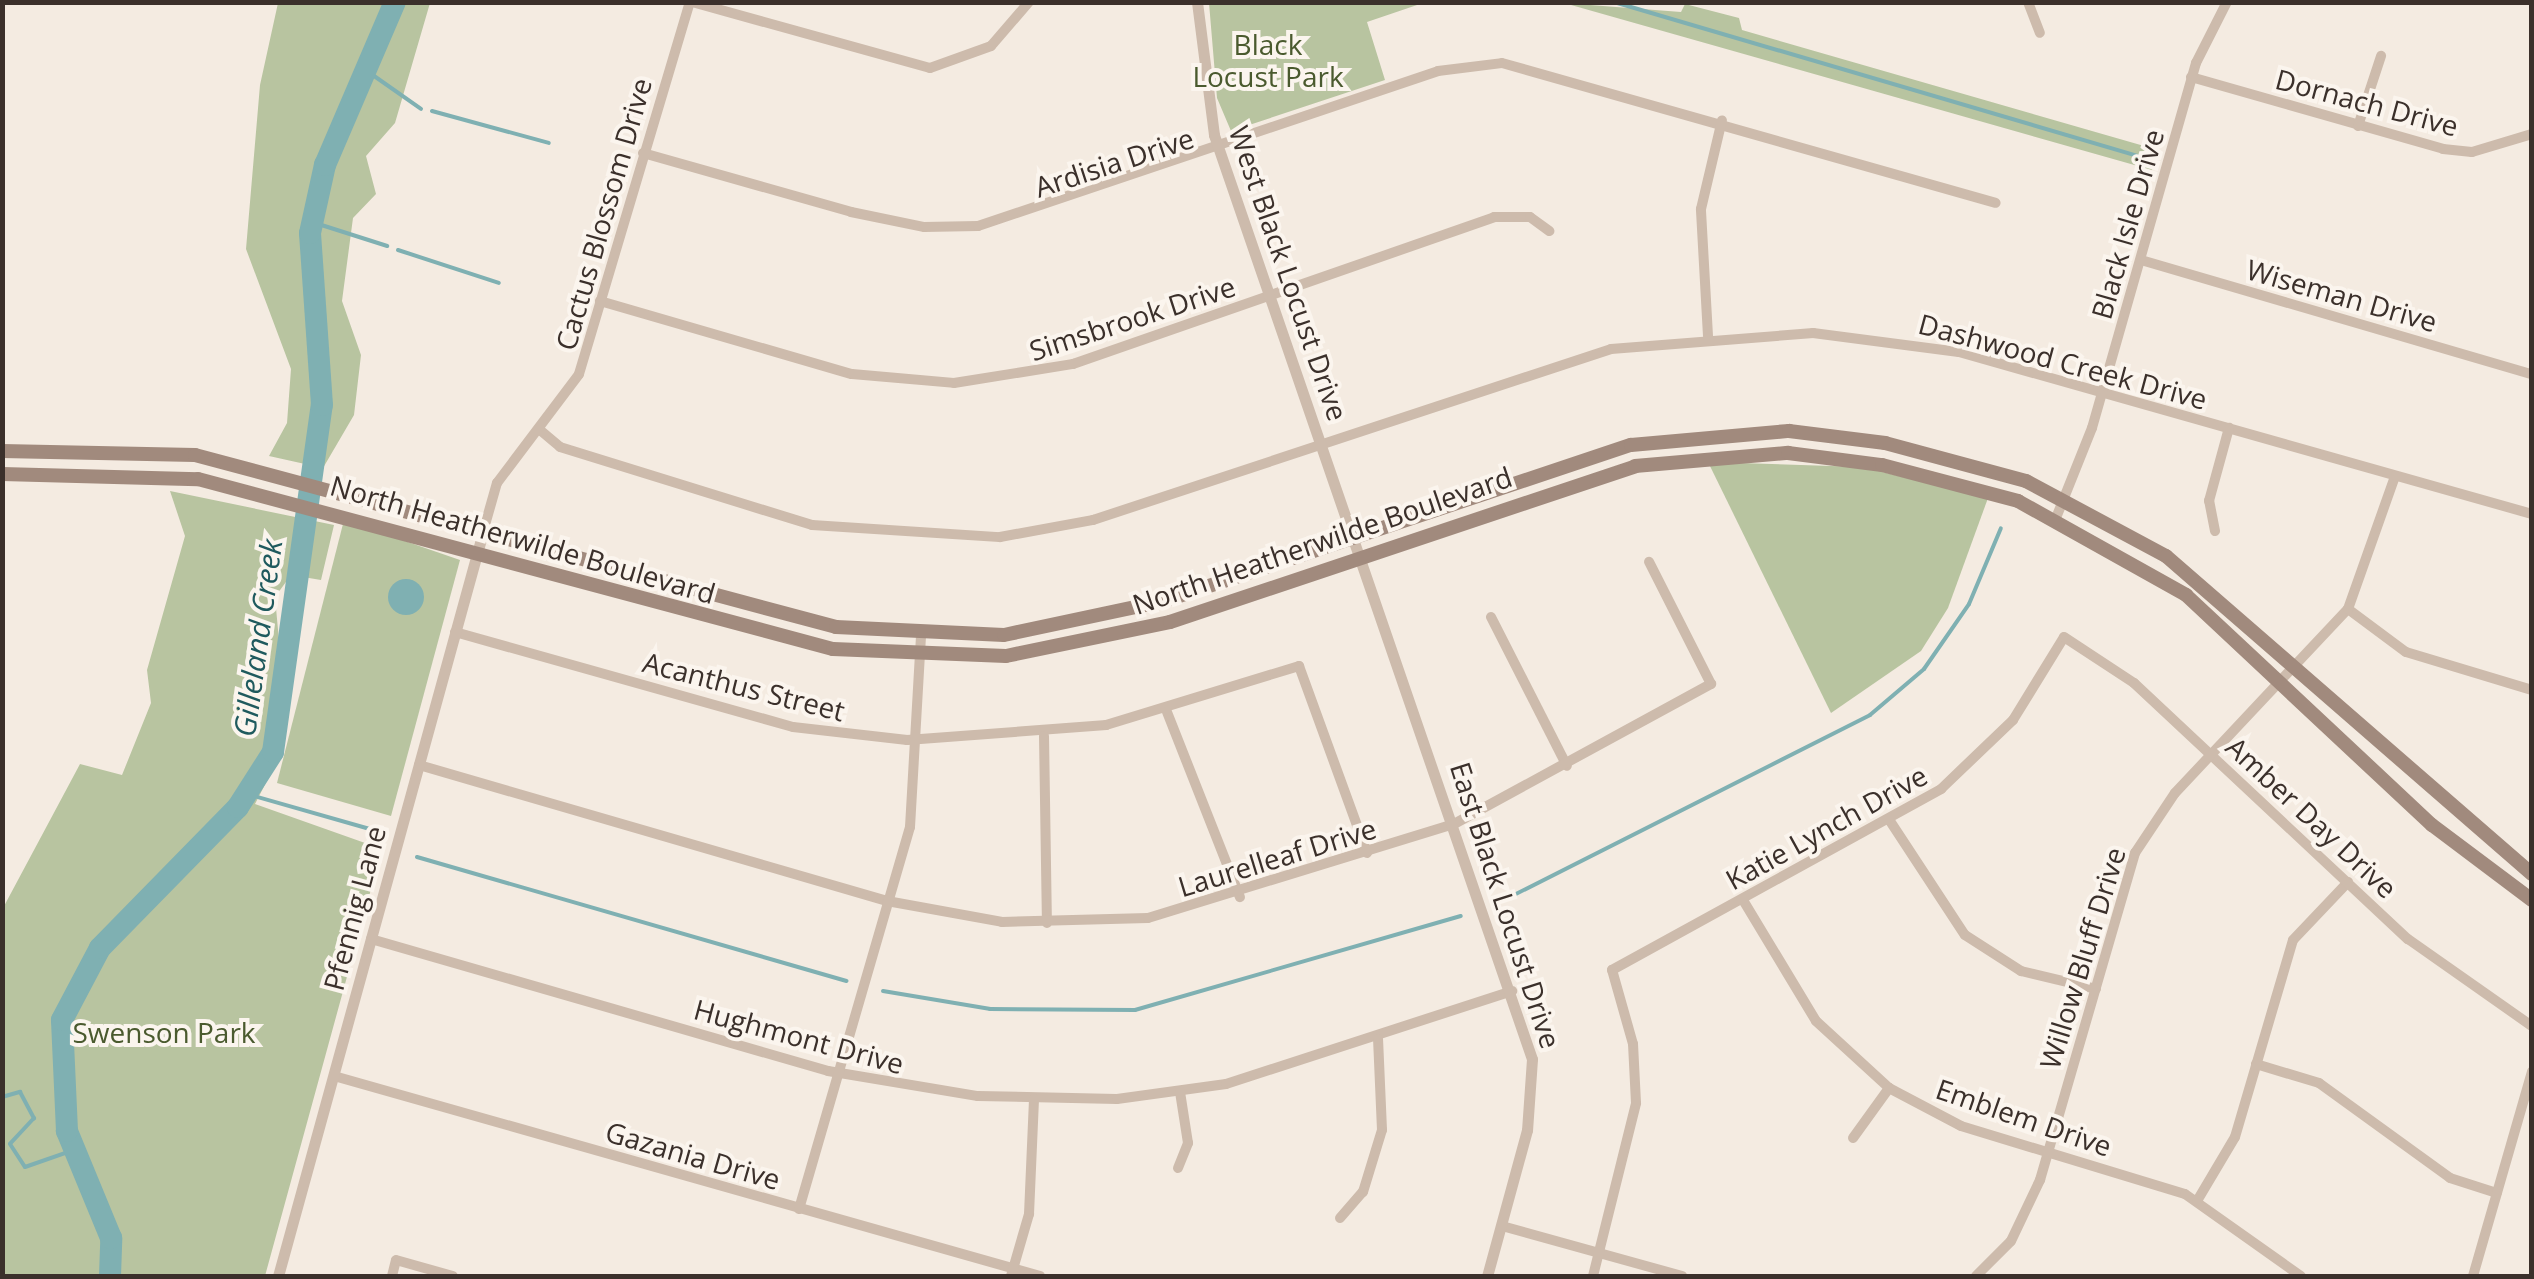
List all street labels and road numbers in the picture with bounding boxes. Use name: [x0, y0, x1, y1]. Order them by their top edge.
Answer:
street label: Dornach Drive: [2272, 61, 2462, 143]
street label: Cactus Blossom Drive: [548, 74, 658, 354]
street label: Ardisia Drive: [1030, 121, 1198, 203]
street label: West Black Locust Drive: [1223, 121, 1355, 425]
street label: Black Isle Drive: [2084, 125, 2170, 323]
street label: Wiseman Drive: [2243, 252, 2441, 338]
street label: Simsbrook Drive: [1025, 269, 1239, 367]
street label: Dashwood Creek Drive: [1915, 306, 2211, 416]
street label: North Heatherwilde Boulevard: [1128, 459, 1516, 621]
street label: North Heatherwilde Boulevard: [327, 468, 719, 610]
street label: Acanthus Street: [640, 645, 848, 727]
street label: Amber Day Drive: [2220, 729, 2404, 905]
street label: East Black Locust Drive: [1444, 758, 1568, 1052]
street label: Katie Lynch Drive: [1719, 758, 1933, 896]
street label: Laurelleaf Drive: [1174, 811, 1380, 903]
street label: Pfennig Lane: [316, 822, 392, 994]
street label: Willow Bluff Drive: [2032, 843, 2132, 1073]
street label: Hughmont Drive: [690, 992, 908, 1080]
street label: Emblem Drive: [1932, 1071, 2116, 1163]
street label: Gazania Drive: [602, 1114, 784, 1196]

